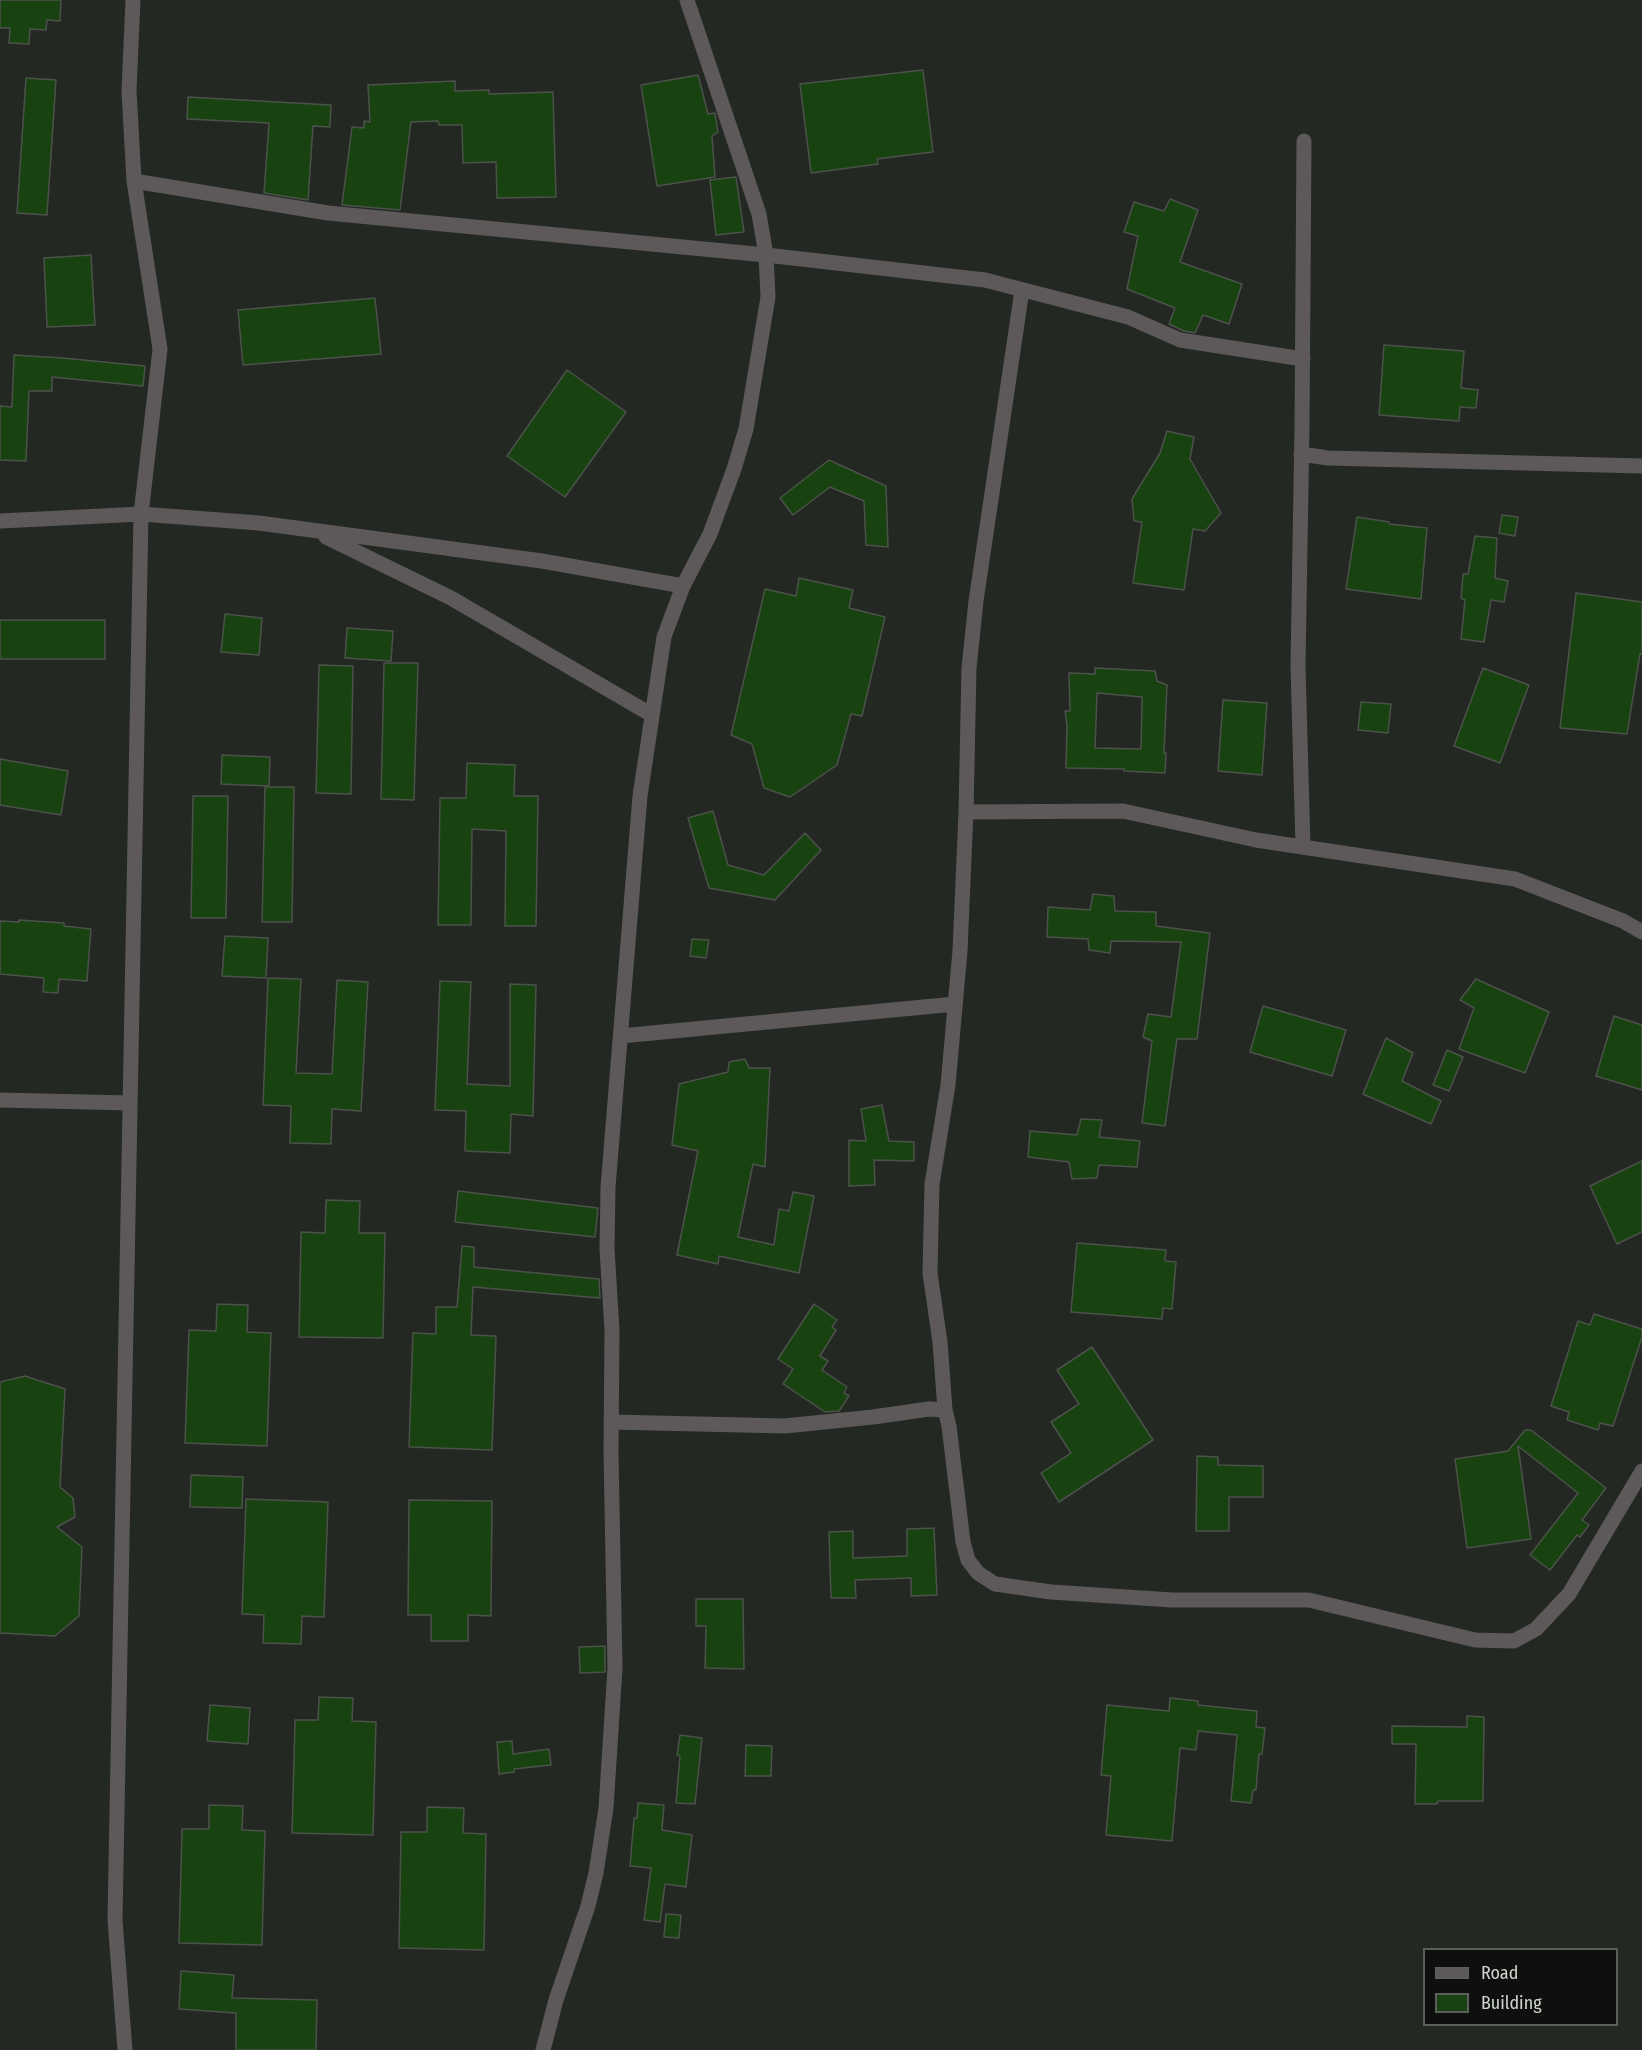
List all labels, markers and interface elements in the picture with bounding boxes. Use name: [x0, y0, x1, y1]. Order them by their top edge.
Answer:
legend: [1423, 1948, 1618, 2026]
text: Road: [1481, 1962, 1518, 1984]
text: Building: [1481, 1992, 1542, 2014]

